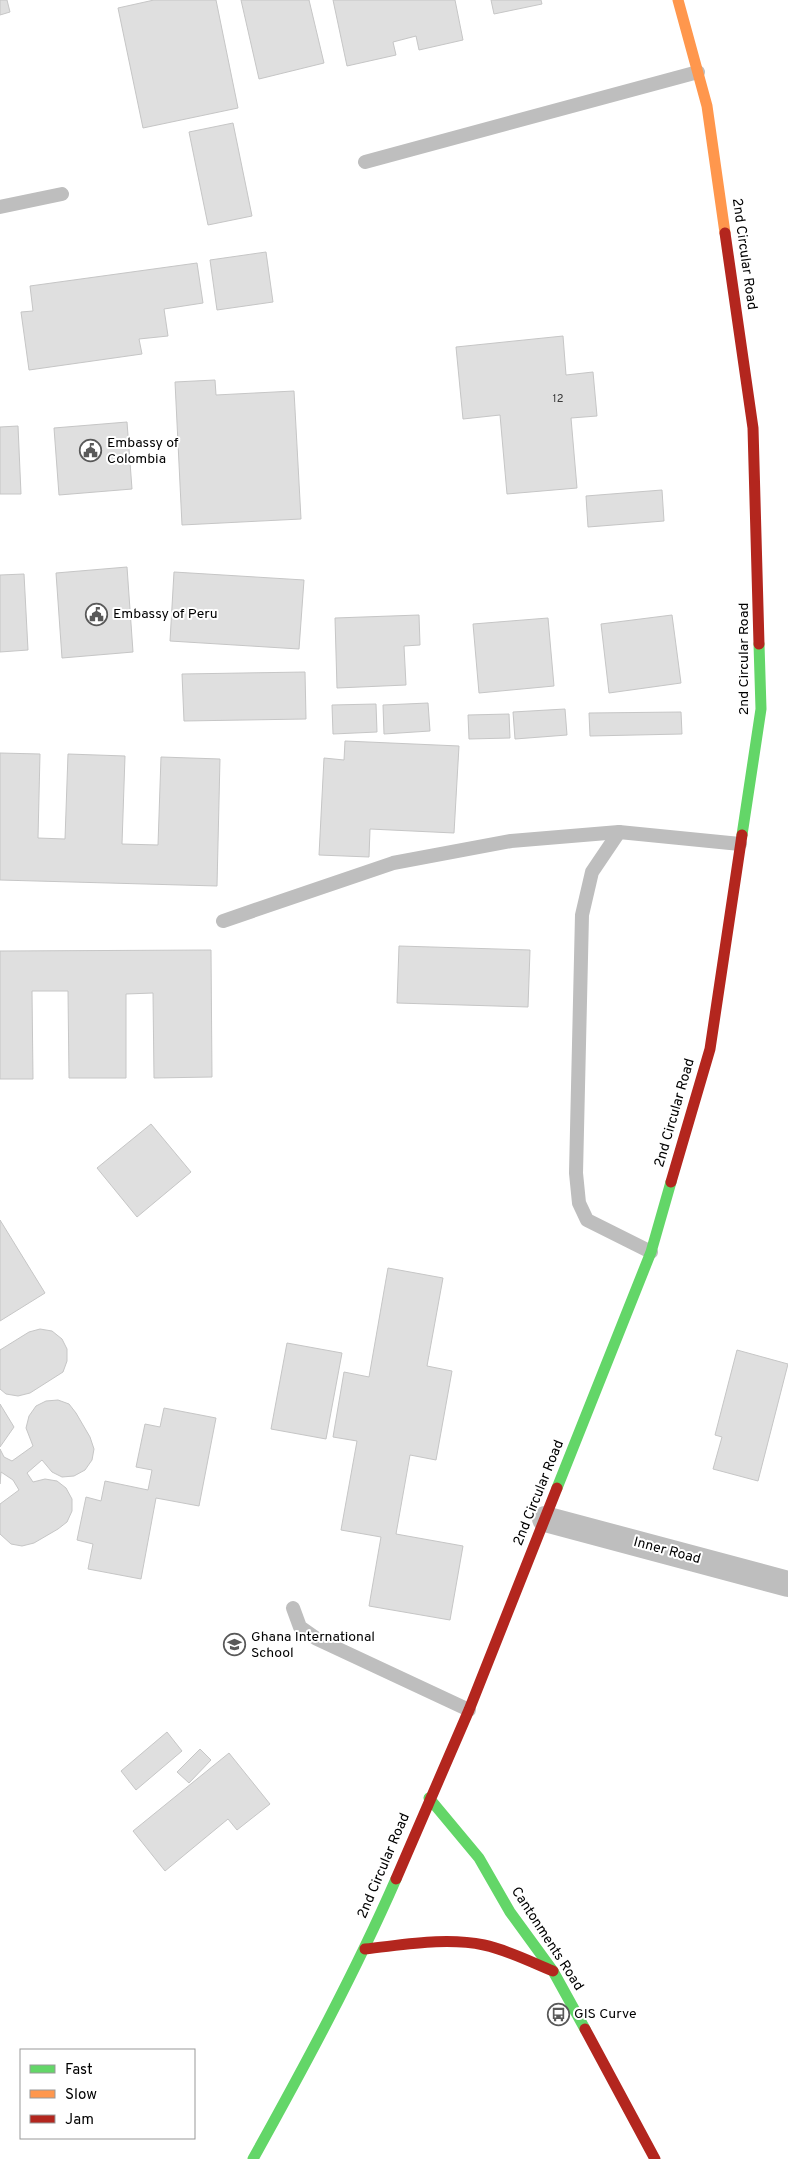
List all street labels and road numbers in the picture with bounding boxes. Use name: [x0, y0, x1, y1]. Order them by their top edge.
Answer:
street label: 2nd Circular Road: [728, 197, 760, 311]
street label: 2nd Circular Road: [736, 603, 753, 715]
street label: 2nd Circular Road: [651, 1057, 699, 1169]
street label: 2nd Circular Road: [510, 1438, 568, 1548]
street label: Inner Road: [632, 1534, 702, 1568]
street label: 2nd Circular Road: [354, 1811, 414, 1921]
street label: Cantonments Road: [507, 1884, 587, 1994]

